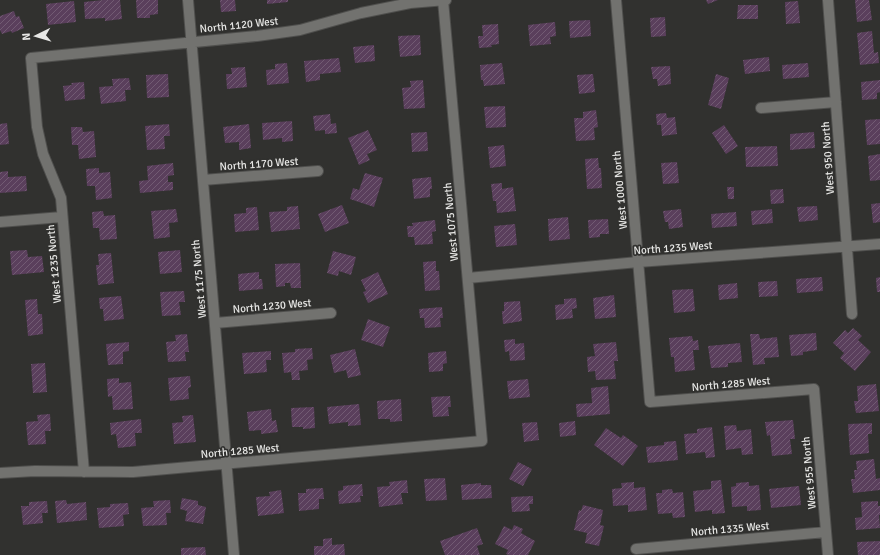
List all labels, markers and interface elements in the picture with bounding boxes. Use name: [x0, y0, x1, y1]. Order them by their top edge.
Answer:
street label: North 1120 West: [199, 14, 279, 36]
north arrow: [16, 16, 56, 56]
text: N: [20, 32, 33, 41]
street label: West 950 North: [819, 121, 837, 195]
street label: West 1000 North: [610, 150, 630, 230]
street label: North 1170 West: [219, 155, 299, 173]
street label: West 1075 North: [441, 182, 461, 262]
street label: West 1235 North: [44, 224, 64, 304]
street label: West 1175 North: [189, 239, 209, 319]
street label: North 1235 West: [633, 239, 713, 257]
street label: North 1230 West: [232, 296, 312, 316]
street label: North 1285 West: [691, 374, 771, 394]
street label: West 955 North: [799, 436, 819, 510]
street label: North 1285 West: [200, 441, 280, 461]
street label: North 1335 West: [690, 519, 770, 539]

